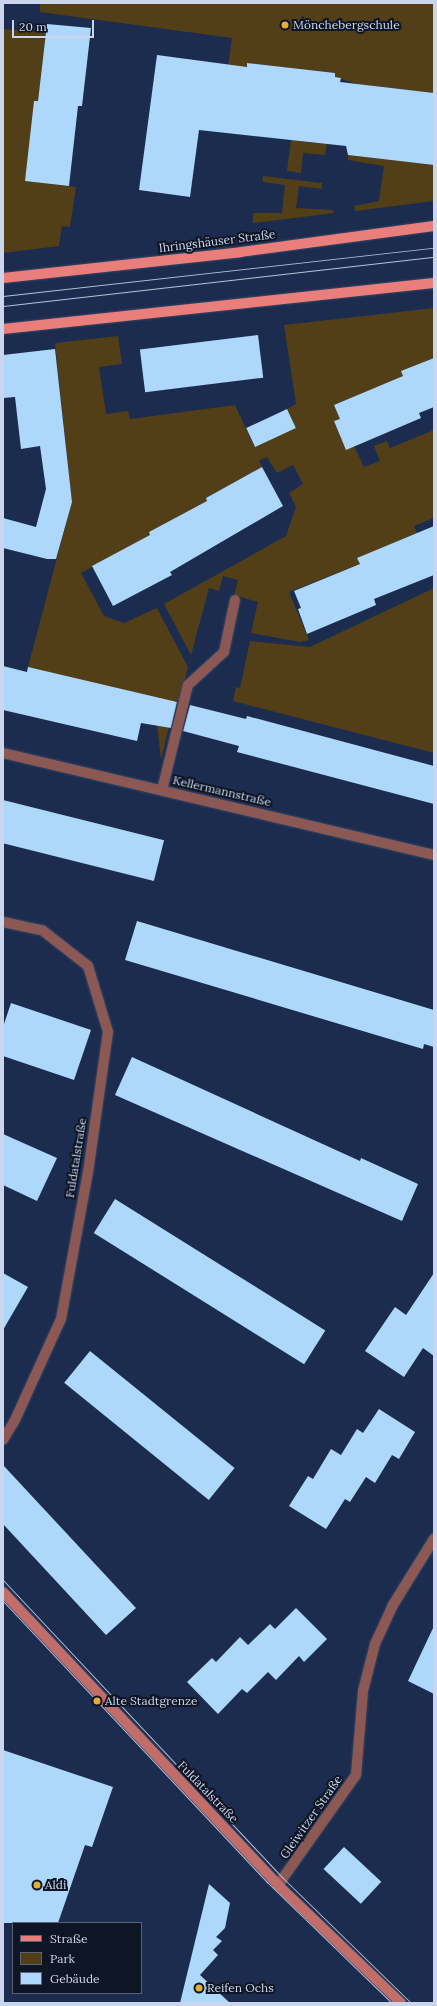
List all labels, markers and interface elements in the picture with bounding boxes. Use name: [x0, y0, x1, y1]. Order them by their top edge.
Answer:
scale bar: [14, 12, 96, 38]
place label: Mönchebergschule: [293, 18, 400, 32]
text: 20 m: [19, 19, 47, 34]
marker: Mönchebergschule: [280, 20, 290, 30]
street label: Ihringshäuser Straße: [158, 227, 276, 255]
street label: Kellermannstraße: [171, 773, 273, 809]
street label: Fuldatalstraße: [63, 1117, 89, 1199]
place label: Alte Stadtgrenze: [105, 1694, 198, 1708]
marker: Alte Stadtgrenze: [92, 1696, 102, 1706]
street label: Fuldatalstraße: [175, 1758, 241, 1826]
street label: Gleiwitzer Straße: [277, 1773, 345, 1861]
place label: Aldi: [45, 1878, 66, 1892]
marker: Aldi: [32, 1880, 42, 1890]
legend: [12, 1922, 142, 1994]
text: Straße: [50, 1931, 87, 1946]
text: Park: [50, 1951, 75, 1966]
text: Gebäude: [50, 1971, 100, 1986]
place label: Reifen Ochs: [207, 1981, 274, 1995]
marker: Reifen Ochs: [194, 1983, 204, 1993]

